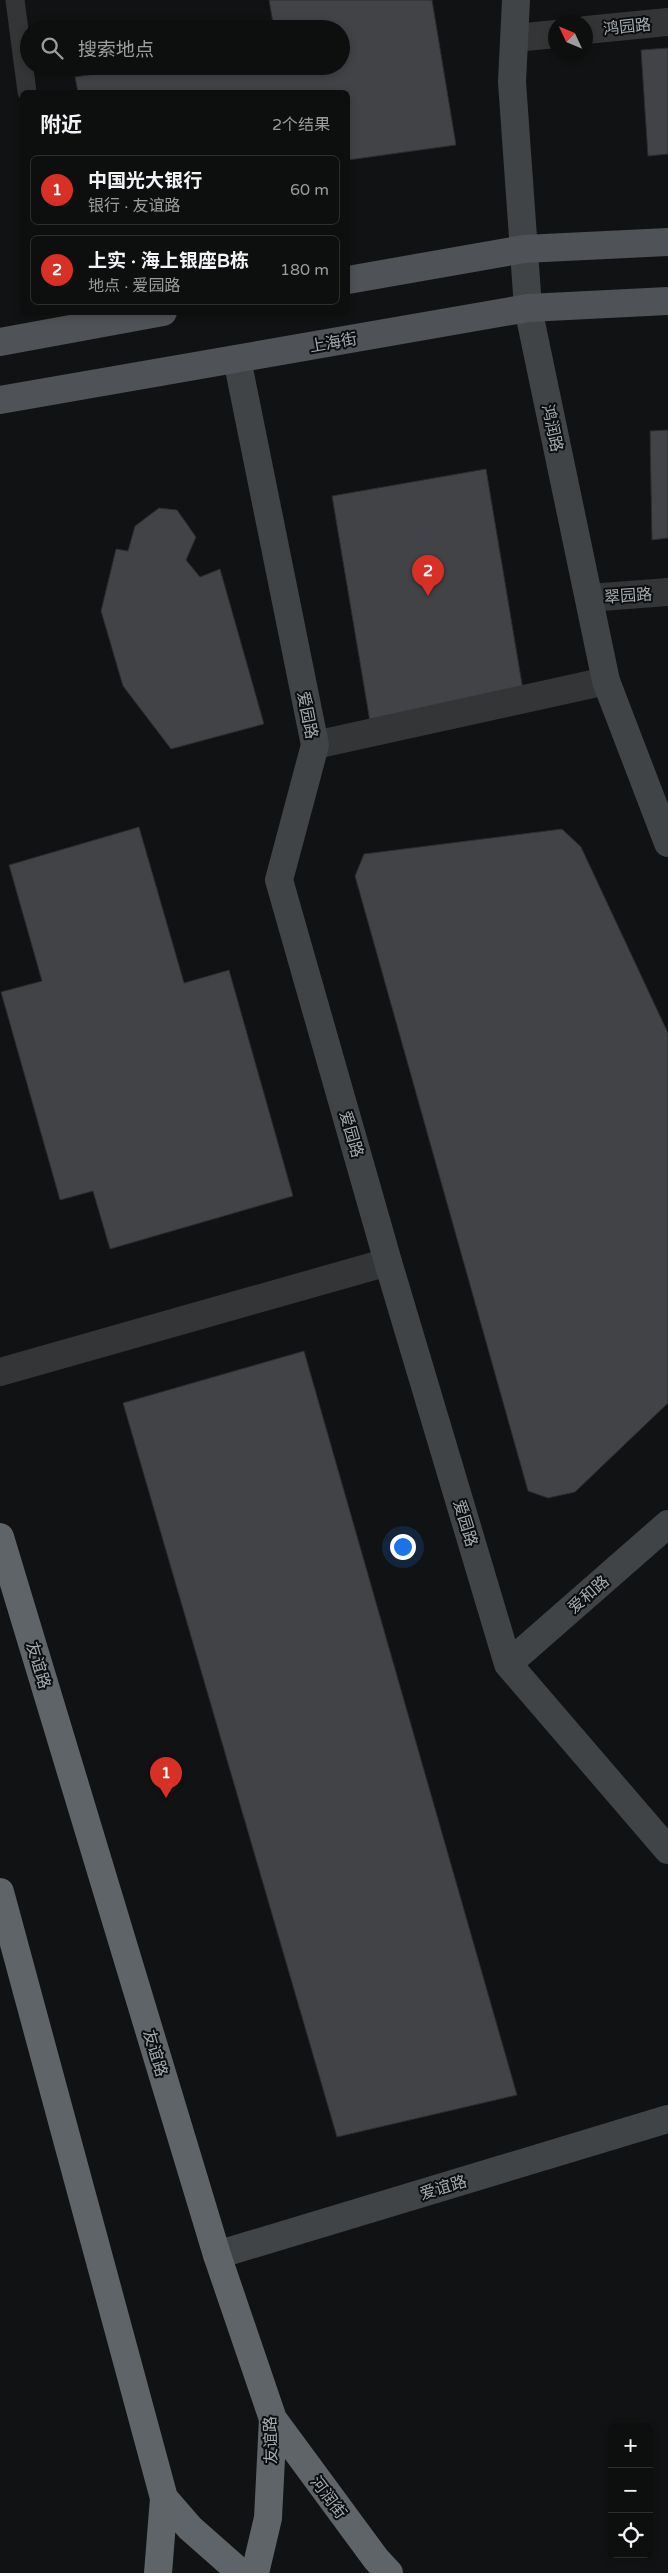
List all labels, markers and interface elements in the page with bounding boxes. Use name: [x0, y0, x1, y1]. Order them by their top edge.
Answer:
north arrow: [548, 15, 593, 60]
street label: 鸿园路: [602, 15, 652, 39]
search box: [20, 20, 350, 75]
icon: search: [38, 34, 66, 62]
text: 搜索地点: [78, 39, 154, 61]
text: 附近: [40, 113, 82, 138]
text: 2个结果: [272, 115, 330, 135]
text: 中国光大银行: [88, 170, 202, 192]
text: 1: [52, 180, 62, 200]
text: 60 m: [290, 180, 329, 200]
text: 银行 · 友谊路: [88, 196, 180, 216]
text: 上实 · 海上银座B栋: [88, 250, 249, 272]
text: 2: [52, 260, 62, 280]
text: 180 m: [280, 260, 329, 280]
text: 地点 · 爱园路: [88, 276, 180, 296]
street label: 上海街: [308, 329, 359, 357]
street label: 鸿润路: [537, 403, 567, 454]
pin: 2: [412, 555, 444, 596]
street label: 翠园路: [603, 584, 653, 608]
street label: 爱园路: [293, 690, 321, 741]
street label: 爱园路: [335, 1108, 367, 1160]
street label: 爱园路: [448, 1497, 482, 1549]
your location: [390, 1534, 416, 1560]
street label: 爱和路: [564, 1571, 613, 1618]
street label: 友谊路: [21, 1639, 55, 1691]
pin: 1: [150, 1757, 182, 1798]
street label: 友谊路: [138, 2027, 172, 2079]
street label: 爱谊路: [417, 2171, 469, 2205]
street label: 友谊路: [261, 2416, 281, 2464]
map controls: [608, 2423, 653, 2558]
button: +: [608, 2423, 653, 2468]
button: −: [608, 2468, 653, 2513]
street label: 河润街: [306, 2472, 351, 2523]
button: locate: [608, 2513, 653, 2558]

